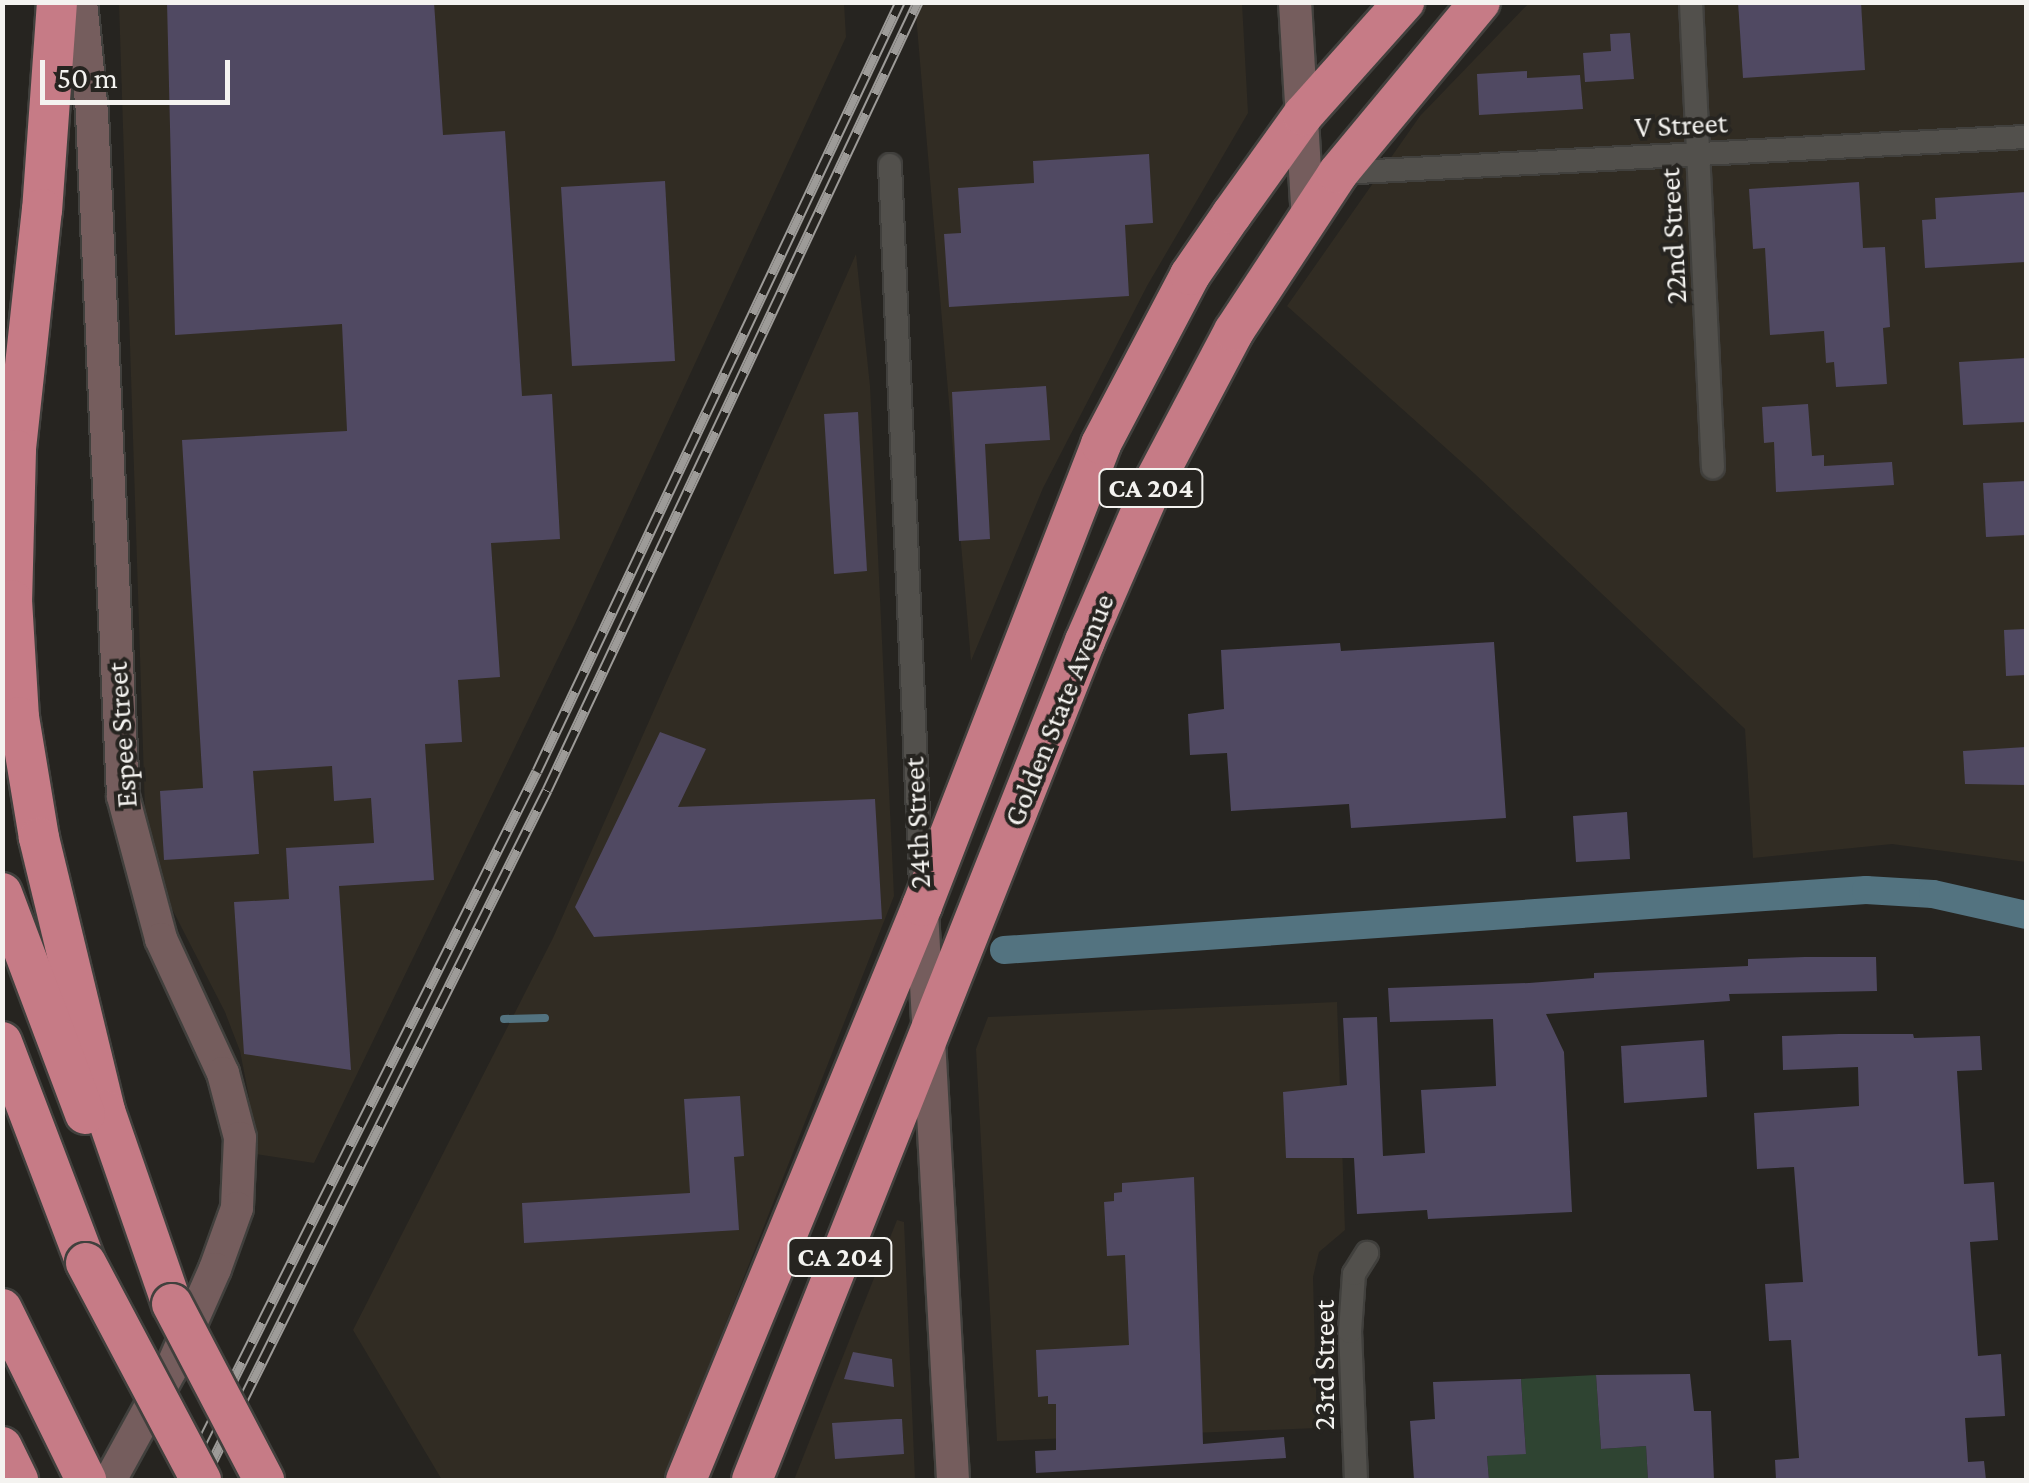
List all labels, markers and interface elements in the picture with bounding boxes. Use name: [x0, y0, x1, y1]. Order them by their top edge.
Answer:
scale bar: [45, 40, 235, 102]
text: 50 m: [57, 61, 118, 94]
street label: V Street: [1634, 105, 1728, 145]
street label: 22nd Street: [1651, 167, 1695, 305]
road number: CA 204: [1096, 465, 1206, 511]
street label: Golden State Avenue: [996, 589, 1122, 831]
street label: Espee Street: [99, 661, 145, 809]
street label: 24th Street: [896, 756, 938, 890]
road number: CA 204: [785, 1234, 895, 1280]
street label: 23rd Street: [1306, 1300, 1342, 1430]

